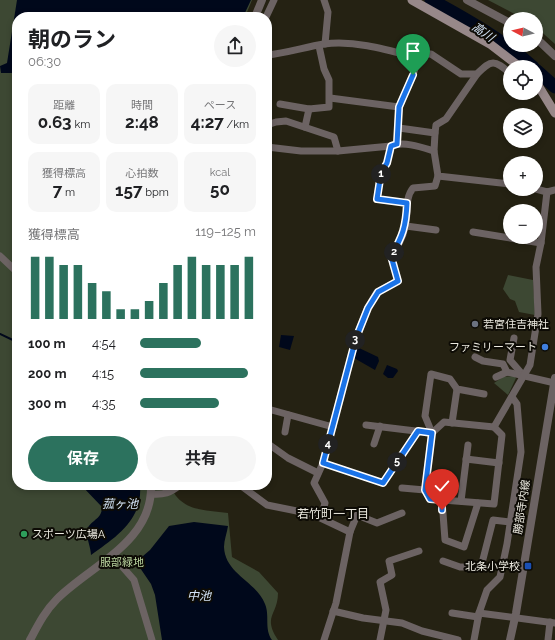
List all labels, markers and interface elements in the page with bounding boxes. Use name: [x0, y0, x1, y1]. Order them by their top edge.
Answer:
north arrow: [503, 12, 543, 52]
map controls: [503, 12, 543, 244]
water label: 高川: [469, 19, 498, 46]
button: share: [214, 25, 256, 67]
text: 朝のラン: [28, 26, 116, 52]
pin: [396, 34, 430, 75]
icon: arrive: [402, 40, 424, 62]
text: 06:30: [28, 54, 61, 69]
button: locate: [503, 60, 543, 100]
text: 距離: [53, 99, 75, 112]
text: 時間: [131, 99, 153, 112]
text: ペース: [204, 99, 236, 112]
button: layers: [503, 108, 543, 148]
text: 0.63: [38, 112, 72, 132]
text: 2:48: [125, 112, 159, 132]
text: 4:27: [191, 112, 224, 132]
text: km: [72, 118, 90, 131]
text: /km: [224, 118, 249, 131]
button: +: [503, 156, 543, 196]
pin: 1: [371, 164, 391, 184]
text: kcal: [210, 166, 230, 179]
text: 獲得標高: [42, 167, 86, 180]
text: 心拍数: [126, 167, 159, 180]
text: 1: [378, 167, 384, 180]
text: 50: [210, 179, 230, 199]
text: 7: [53, 180, 62, 200]
text: 157: [115, 180, 142, 200]
text: m: [62, 186, 75, 199]
text: bpm: [142, 186, 169, 199]
button: −: [503, 204, 543, 244]
text: 119–125 m: [195, 224, 256, 239]
text: 獲得標高: [28, 227, 80, 242]
pin: 2: [384, 242, 404, 262]
text: 2: [391, 245, 397, 258]
place label: 若宮住吉神社: [483, 318, 549, 331]
marker: 若宮住吉神社: [470, 319, 480, 329]
pin: 3: [345, 330, 365, 350]
text: 3: [352, 333, 358, 346]
text: 100 m: [28, 336, 66, 351]
text: 4:54: [92, 336, 116, 351]
place label: ファミリーマート: [449, 341, 537, 354]
marker: ファミリーマート: [540, 342, 550, 352]
text: 200 m: [28, 366, 67, 381]
text: 4:15: [92, 366, 114, 381]
text: 300 m: [28, 396, 66, 411]
text: 4:35: [92, 396, 116, 411]
pin: 4: [318, 434, 338, 454]
button: 保存: [28, 436, 138, 482]
button: 共有: [146, 436, 256, 482]
text: 4: [325, 437, 331, 450]
pin: 5: [387, 452, 407, 472]
text: 5: [394, 455, 400, 468]
pin: [425, 469, 459, 510]
icon: check: [431, 475, 453, 497]
street label: 勝部寺内線: [511, 479, 533, 535]
water label: 菰ヶ池: [102, 497, 139, 511]
district label: 若竹町一丁目: [297, 507, 369, 521]
place label: スポーツ広場A: [32, 528, 106, 541]
marker: スポーツ広場A: [19, 529, 29, 539]
park label: 服部緑地: [100, 556, 144, 569]
place label: 北条小学校: [465, 560, 520, 573]
marker: 北条小学校: [523, 561, 533, 571]
water label: 中池: [187, 589, 212, 603]

